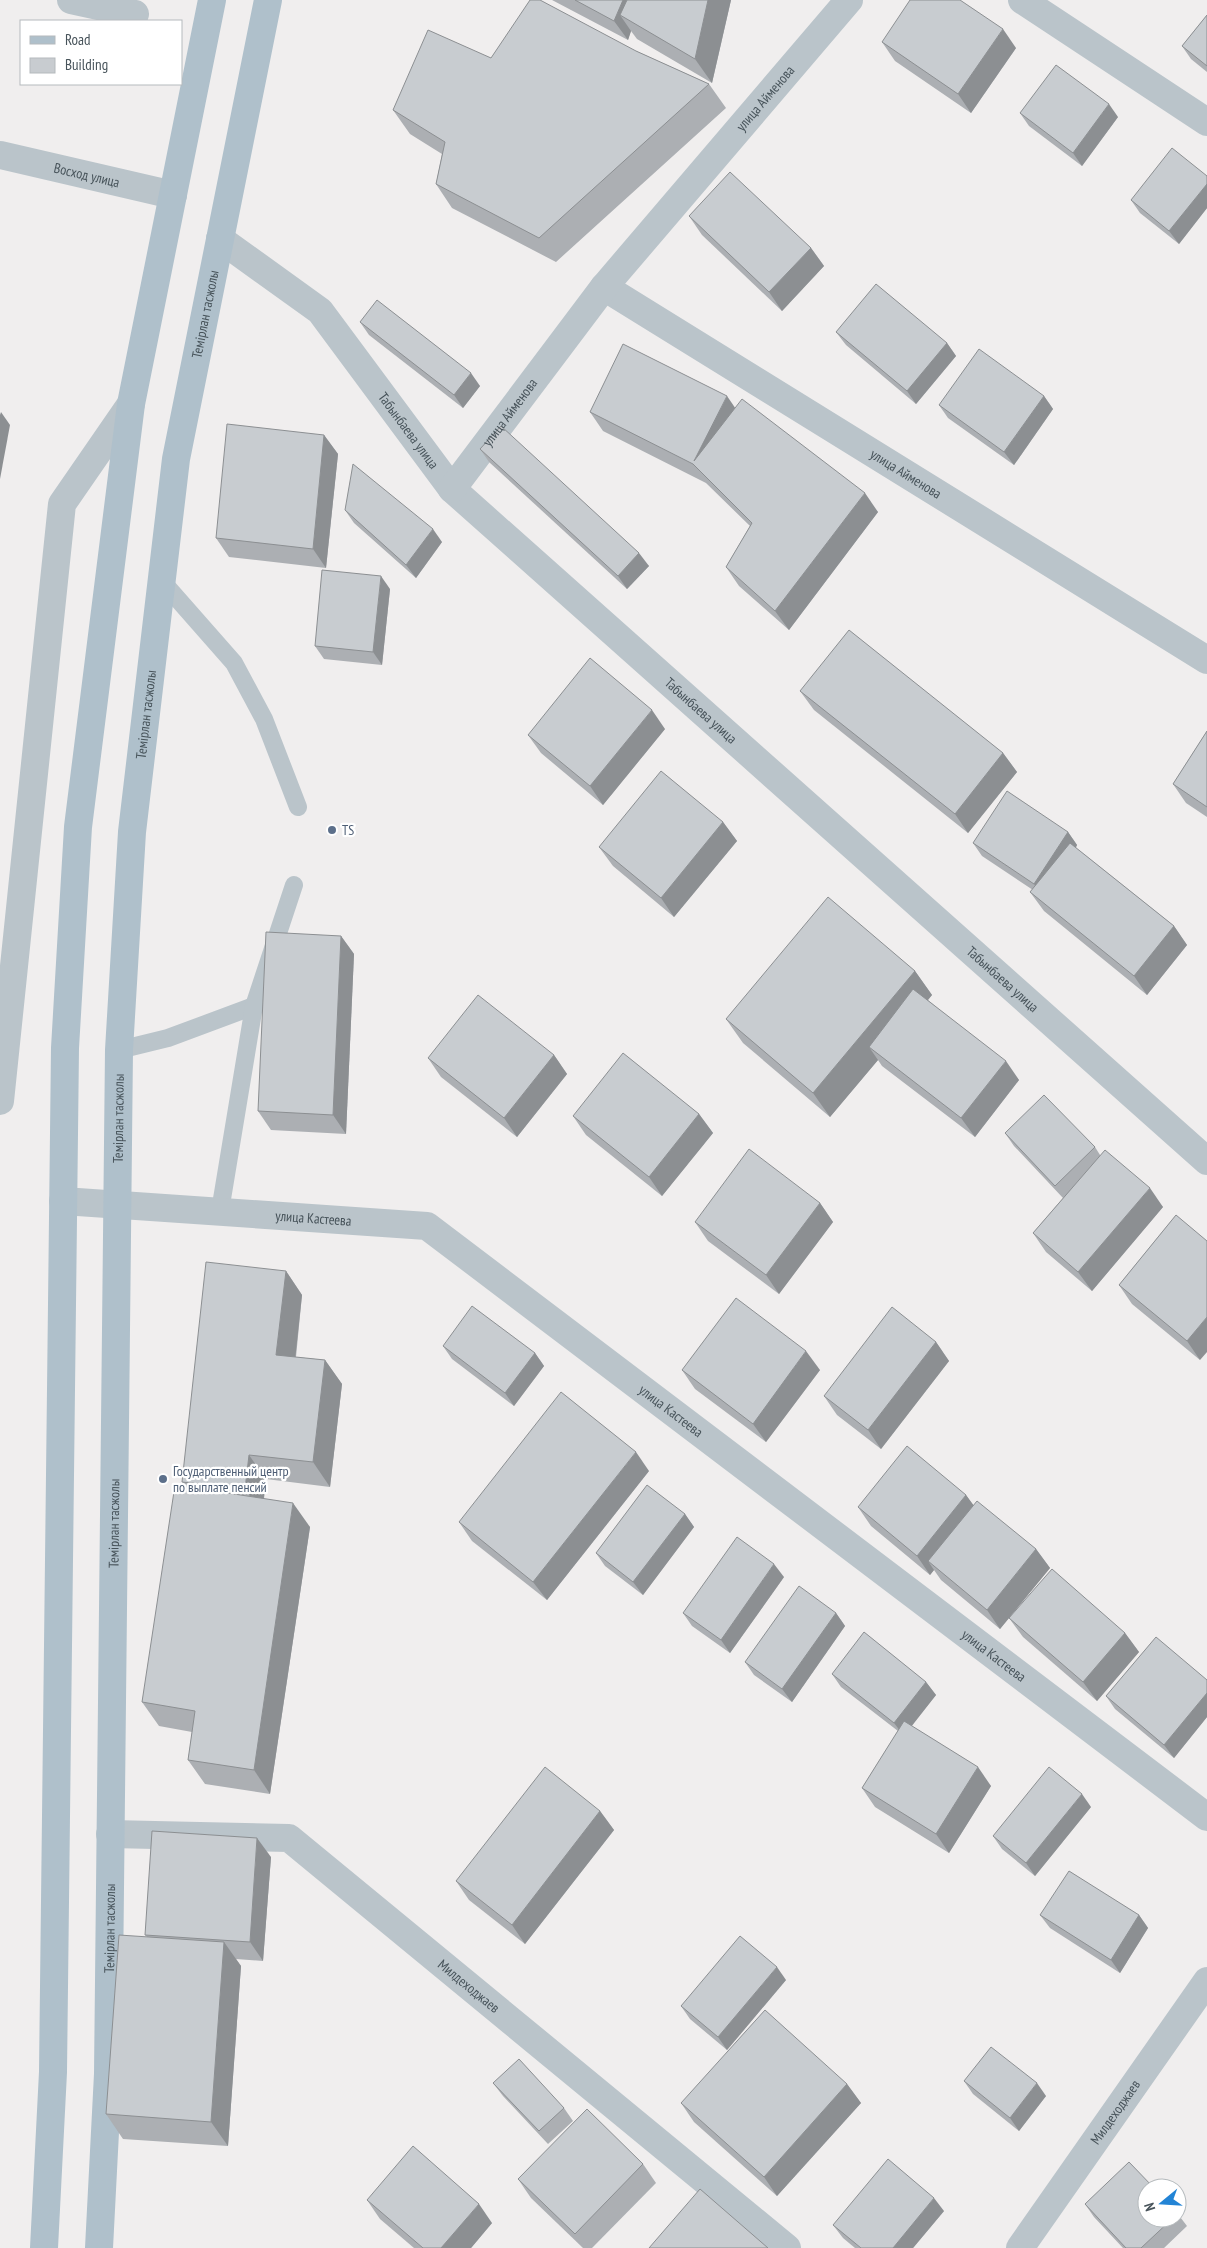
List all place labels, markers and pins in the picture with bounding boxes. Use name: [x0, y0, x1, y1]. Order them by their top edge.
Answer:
place label: TS: [342, 821, 354, 839]
marker: TS: [326, 824, 338, 836]
place label: Государственный центр по выплате пенсий: [173, 1462, 289, 1496]
marker: Государственный центр по выплате пенсий: [157, 1473, 169, 1485]

